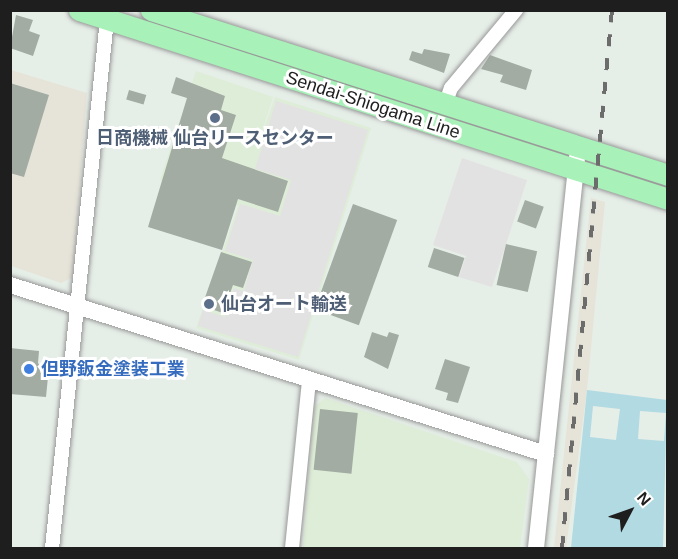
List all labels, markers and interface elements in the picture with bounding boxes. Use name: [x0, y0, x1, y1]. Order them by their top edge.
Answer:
street label: Sendai-Shiogama Line: [283, 67, 463, 143]
marker: 日商機械 仙台リースセンター: [208, 111, 222, 125]
place label: 日商機械 仙台リースセンター: [95, 127, 335, 149]
place label: 仙台オート輸送: [221, 293, 347, 315]
marker: 仙台オート輸送: [202, 297, 216, 311]
place label: 但野鈑金塗装工業: [41, 358, 185, 380]
marker: 但野鈑金塗装工業: [22, 362, 36, 376]
north arrow: [600, 481, 660, 541]
text: N: [634, 489, 654, 509]

